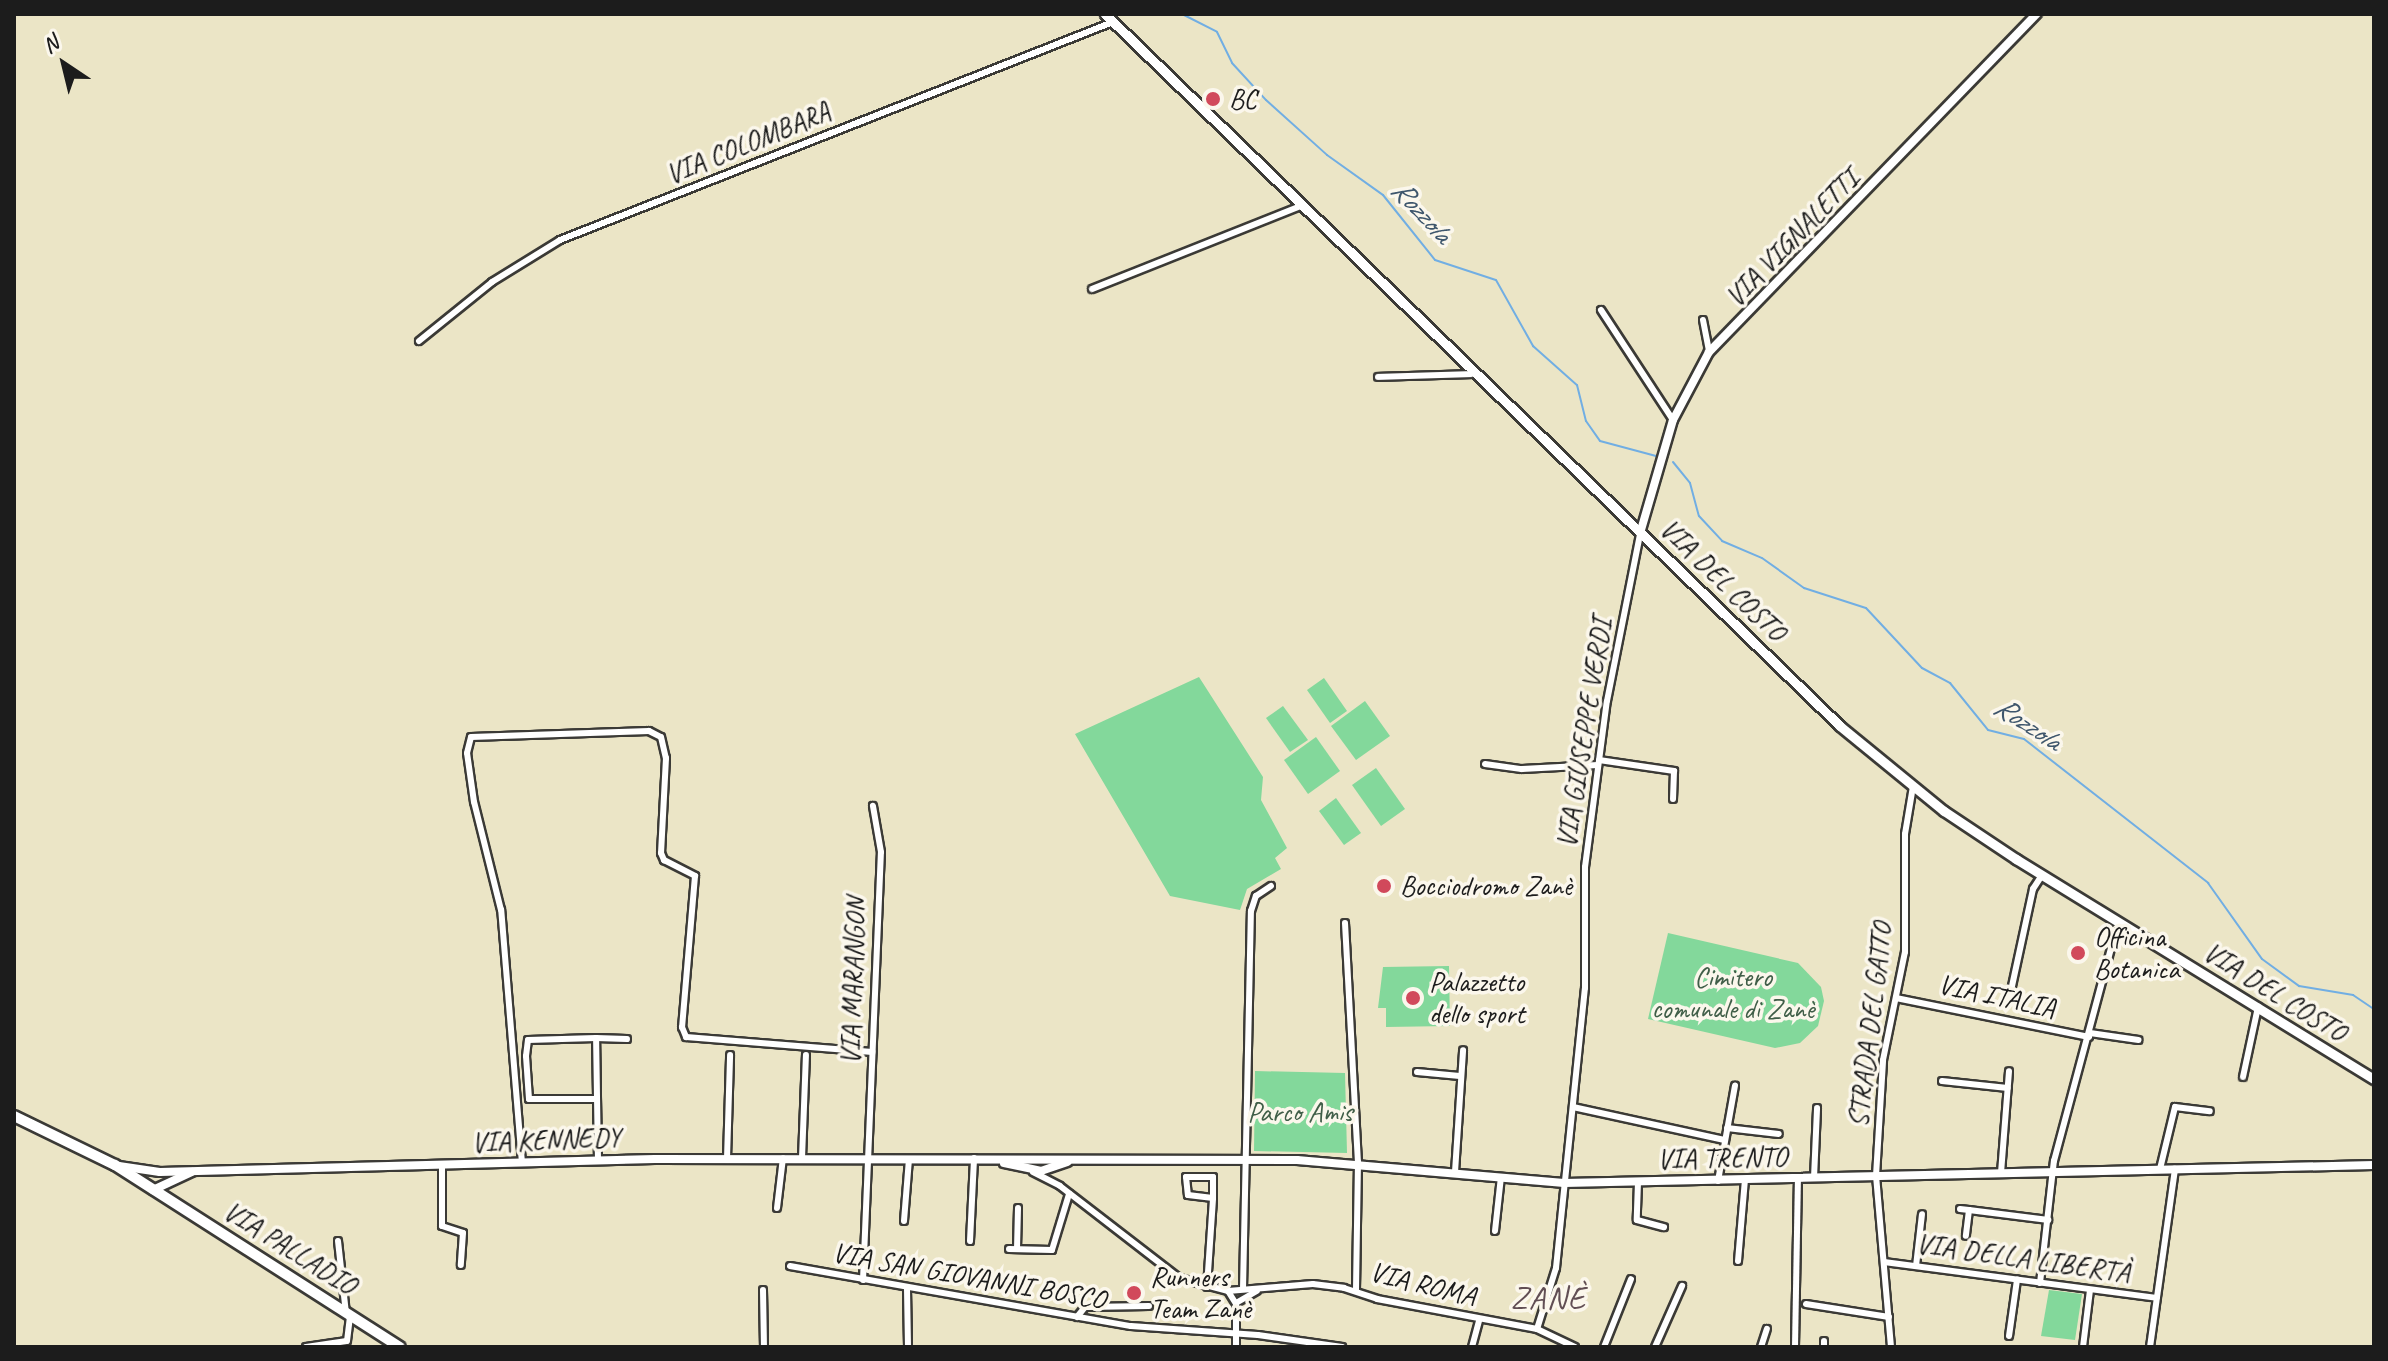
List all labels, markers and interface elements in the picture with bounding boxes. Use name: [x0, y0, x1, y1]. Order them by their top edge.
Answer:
north arrow: [24, 24, 104, 104]
text: N: [37, 29, 64, 60]
place label: BC: [1229, 82, 1256, 116]
marker: BC: [1204, 90, 1222, 108]
street label: VIA COLOMBARA: [662, 95, 834, 191]
street label: VIA VIGNALETTI: [1719, 163, 1865, 313]
water label: Rozzola: [1384, 172, 1460, 250]
street label: VIA DEL COSTO: [1653, 512, 1793, 648]
street label: VIA GIUSEPPE VERDI: [1550, 618, 1618, 848]
water label: Rozzola: [1987, 688, 2069, 758]
place label: Bocciodromo Zanè: [1400, 869, 1572, 903]
marker: Bocciodromo Zanè: [1375, 877, 1393, 895]
street label: VIA MARANGON: [833, 897, 873, 1065]
place label: Officina Botanica: [2094, 920, 2179, 986]
street label: STRADA DEL GATTO: [1841, 921, 1899, 1129]
street label: VIA DEL COSTO: [2198, 935, 2352, 1049]
marker: Officina Botanica: [2069, 944, 2087, 962]
park label: Cimitero comunale di Zanè: [1651, 960, 1815, 1026]
place label: Palazzetto dello sport: [1429, 965, 1525, 1031]
street label: VIA ITALIA: [1935, 967, 2059, 1025]
marker: Palazzetto dello sport: [1404, 989, 1422, 1007]
park label: Parco Amis: [1247, 1095, 1353, 1129]
street label: VIA KENNEDY: [470, 1121, 622, 1159]
street label: VIA TRENTO: [1657, 1140, 1787, 1176]
street label: VIA PALLADIO: [218, 1194, 362, 1302]
street label: VIA DELLA LIBERTÀ: [1916, 1227, 2130, 1289]
street label: VIA SAN GIOVANNI BOSCO: [829, 1235, 1109, 1317]
street label: VIA ROMA: [1366, 1255, 1480, 1313]
place label: Runners Team Zanè: [1150, 1260, 1251, 1326]
district label: ZANÈ: [1511, 1279, 1587, 1317]
marker: Runners Team Zanè: [1125, 1284, 1143, 1302]

